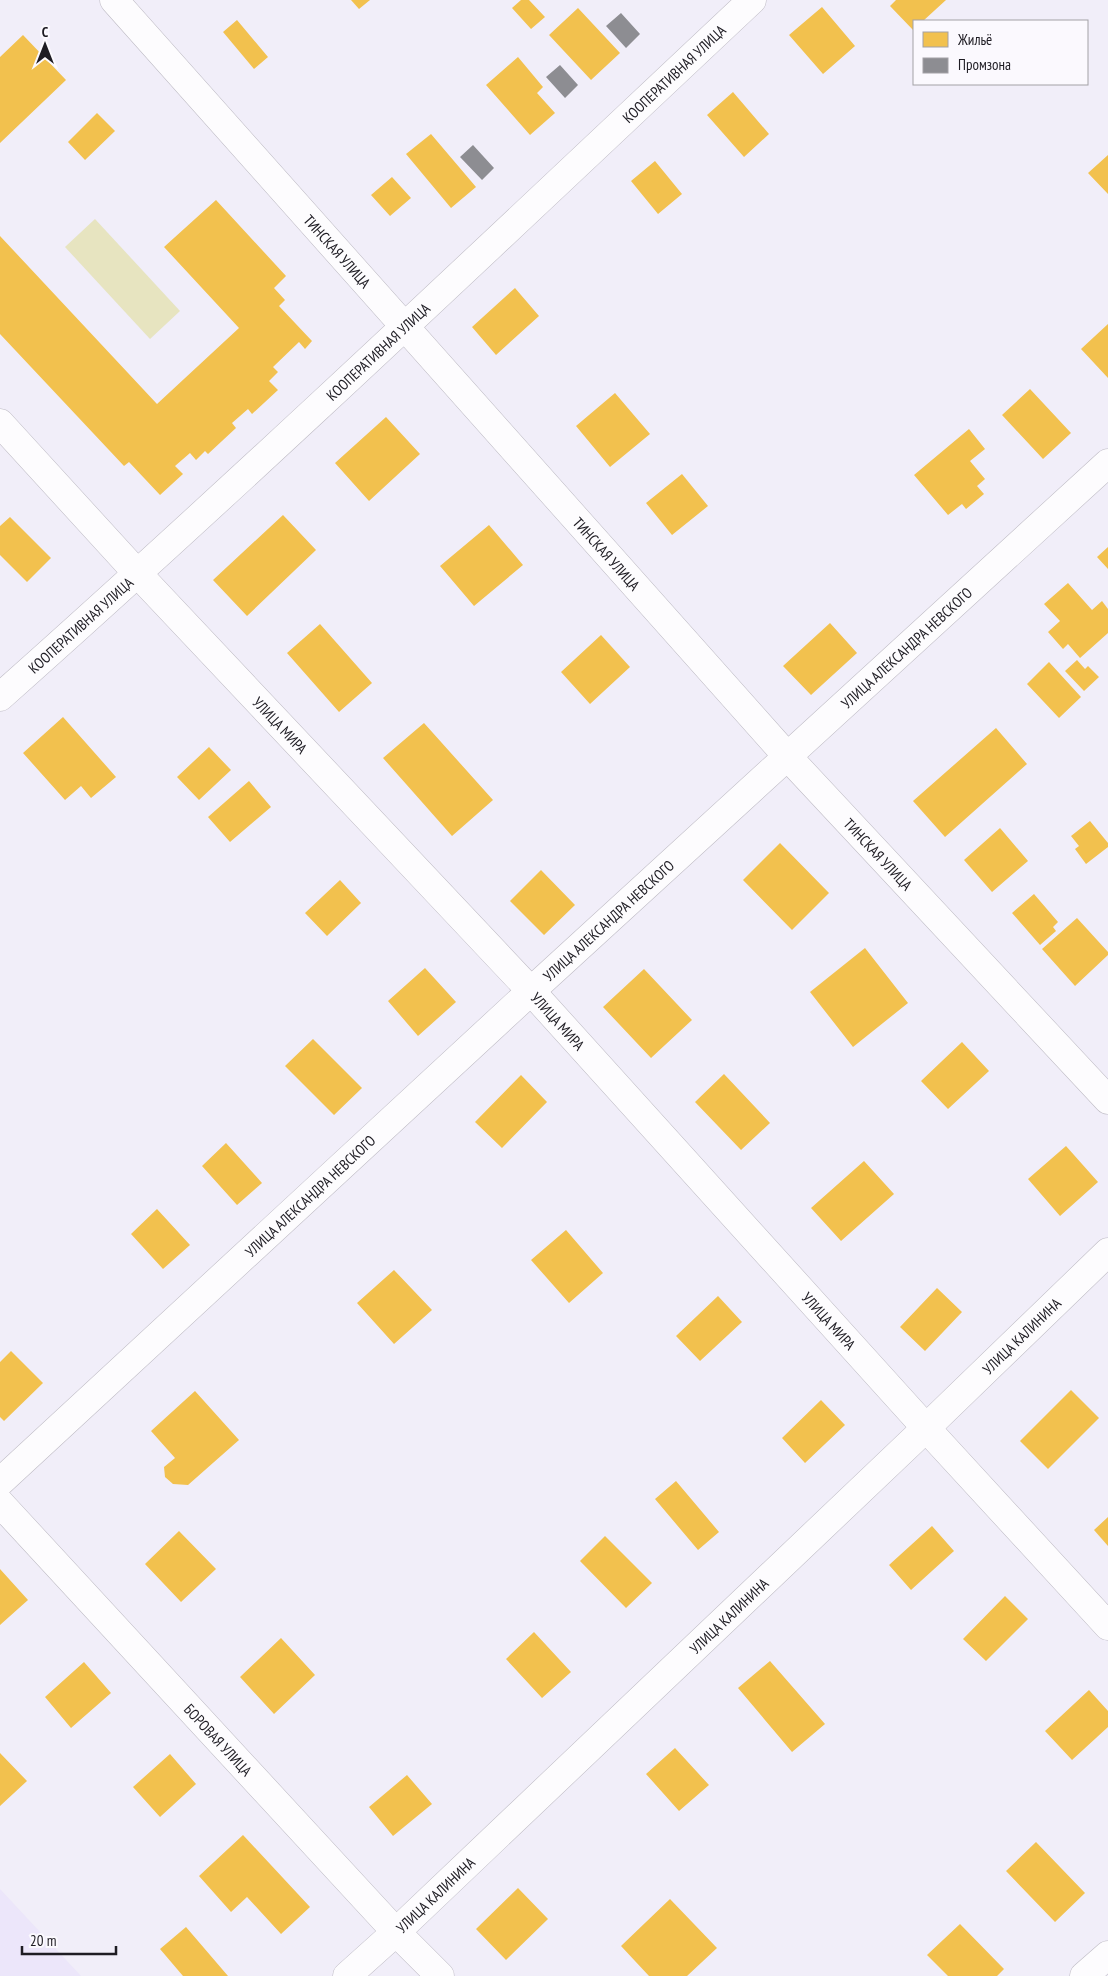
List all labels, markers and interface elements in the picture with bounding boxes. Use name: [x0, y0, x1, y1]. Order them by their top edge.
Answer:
north arrow: [20, 20, 70, 70]
street label: КООПЕРАТИВНАЯ УЛИЦА: [618, 20, 730, 127]
legend: [913, 20, 1088, 85]
text: С: [42, 23, 49, 41]
text: Жильё: [957, 30, 992, 49]
text: Промзона: [958, 55, 1011, 74]
street label: ТИНСКАЯ УЛИЦА: [300, 210, 376, 292]
street label: КООПЕРАТИВНАЯ УЛИЦА: [322, 298, 434, 404]
street label: ТИНСКАЯ УЛИЦА: [569, 513, 645, 595]
street label: КООПЕРАТИВНАЯ УЛИЦА: [24, 572, 137, 677]
street label: УЛИЦА АЛЕКСАНДРА НЕВСКОГО: [837, 583, 976, 712]
street label: УЛИЦА МИРА: [249, 693, 312, 758]
street label: ТИНСКАЯ УЛИЦА: [840, 814, 917, 895]
street label: УЛИЦА АЛЕКСАНДРА НЕВСКОГО: [539, 856, 678, 985]
street label: УЛИЦА МИРА: [527, 988, 590, 1054]
street label: УЛИЦА АЛЕКСАНДРА НЕВСКОГО: [241, 1131, 379, 1260]
street label: УЛИЦА МИРА: [798, 1288, 861, 1354]
street label: УЛИЦА КАЛИНИНА: [978, 1293, 1065, 1378]
street label: УЛИЦА КАЛИНИНА: [685, 1573, 773, 1658]
street label: БОРОВАЯ УЛИЦА: [180, 1700, 257, 1780]
street label: УЛИЦА КАЛИНИНА: [392, 1852, 479, 1937]
scale bar: [22, 1924, 116, 1956]
text: 20 m: [30, 1931, 56, 1950]

